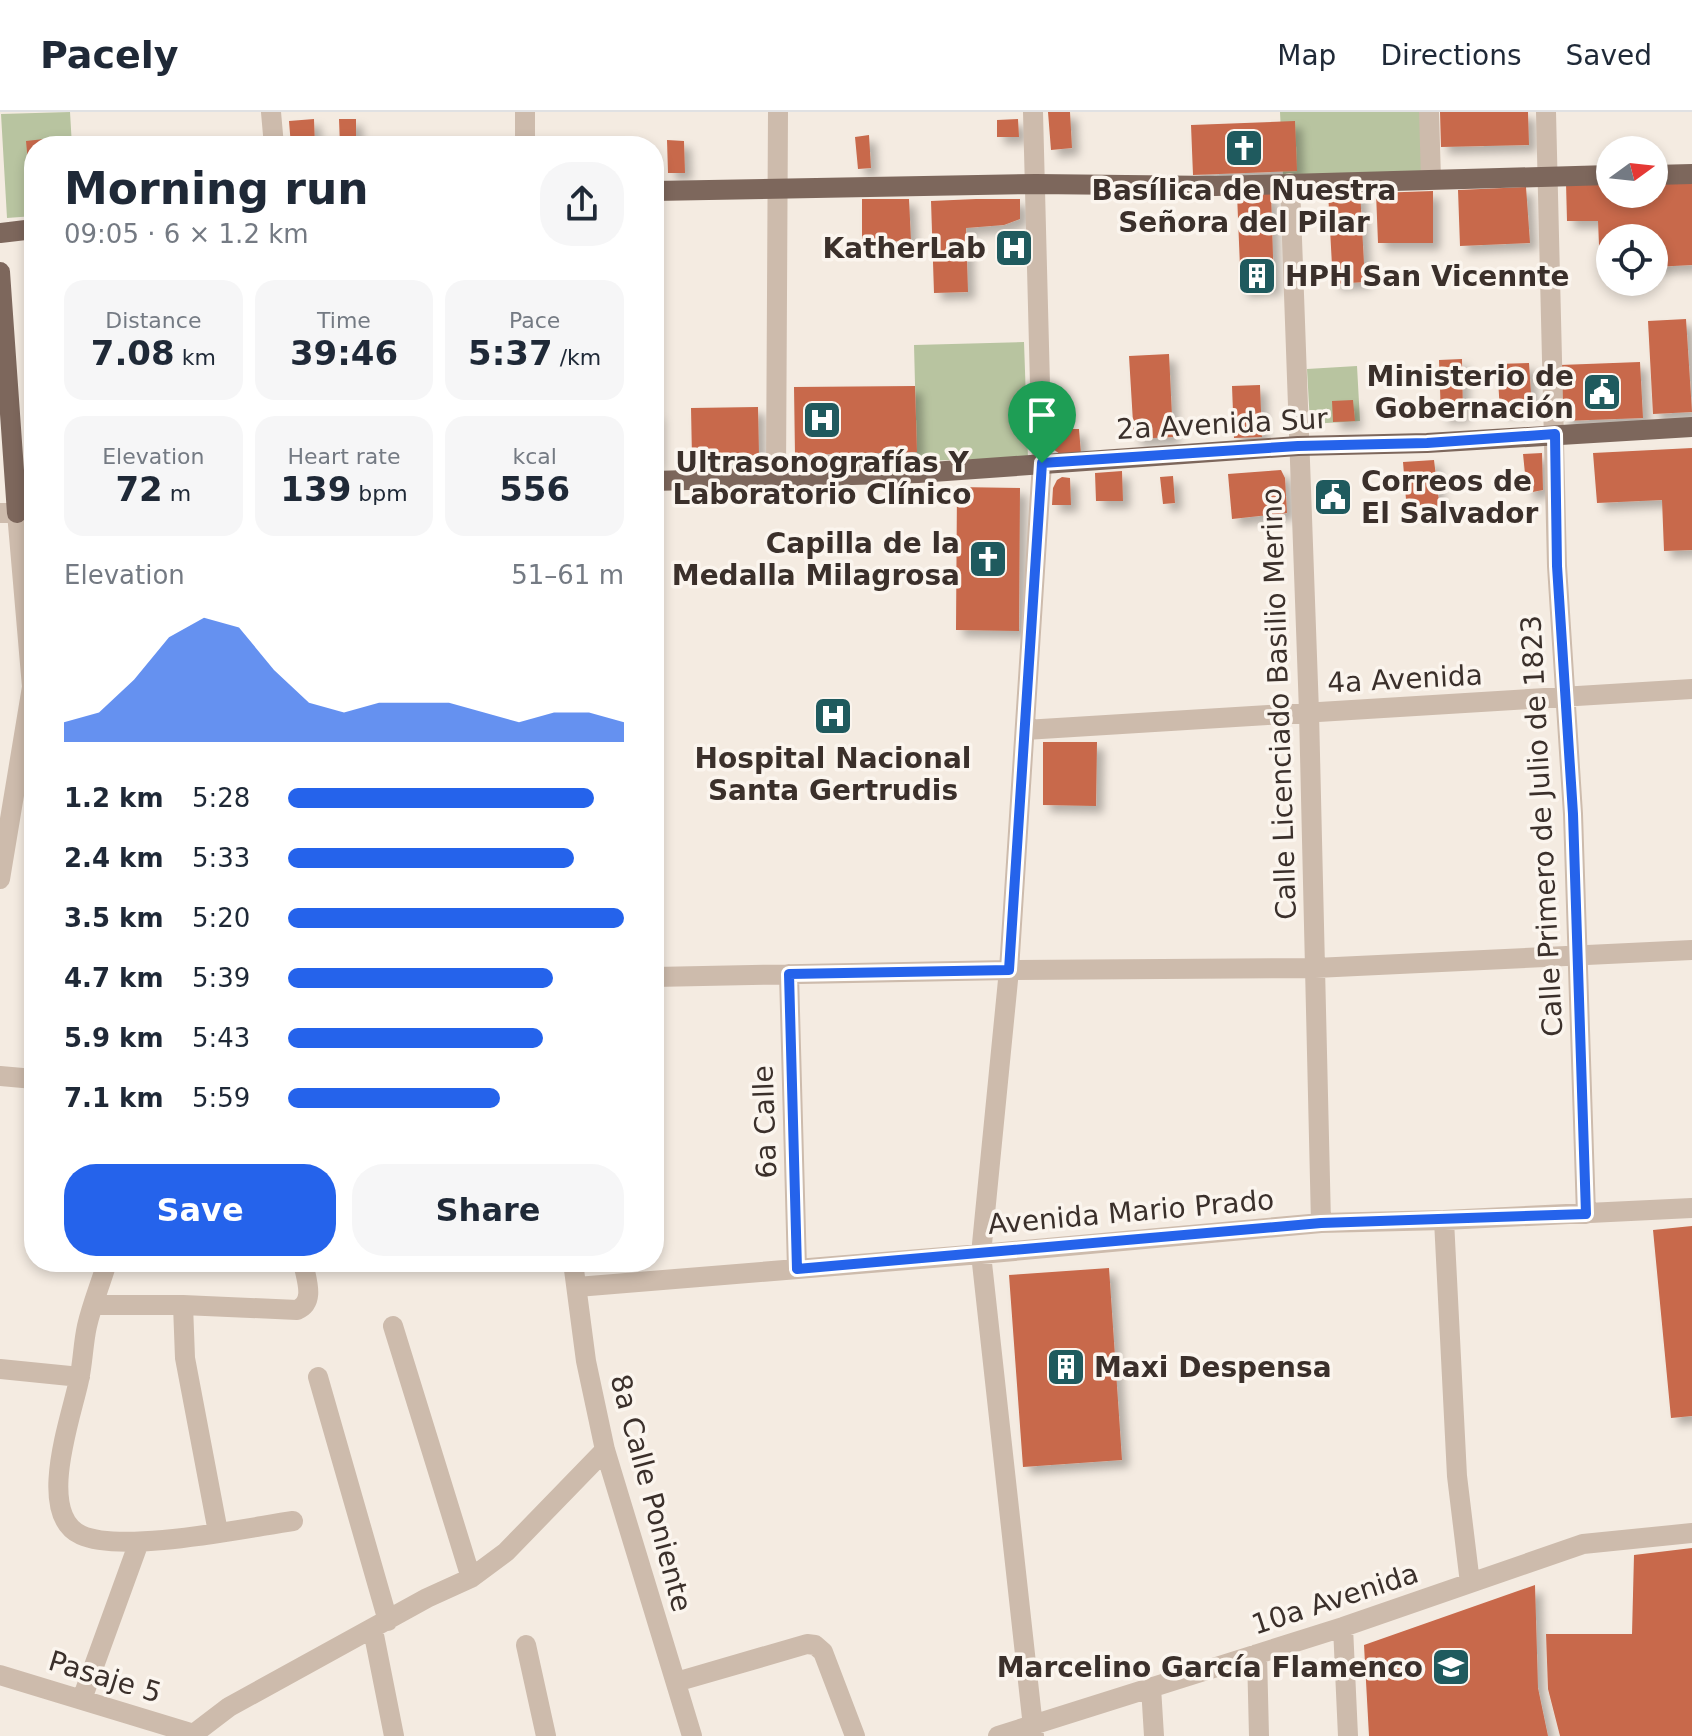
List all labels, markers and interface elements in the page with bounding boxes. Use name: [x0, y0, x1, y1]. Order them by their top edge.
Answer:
text: Pacely: [40, 33, 179, 77]
text: Map: [1277, 39, 1336, 72]
text: Directions: [1380, 39, 1521, 72]
text: Saved: [1565, 39, 1652, 72]
church icon: Basílica de Nuestra Señora del Pilar: [1223, 127, 1265, 169]
north arrow: [1596, 136, 1668, 208]
map controls: [1596, 136, 1668, 296]
button: share: [540, 162, 624, 246]
text: Morning run: [64, 163, 369, 214]
place label: Basílica de Nuestra Señora del Pilar: [1092, 174, 1396, 239]
text: 09:05 · 6 × 1.2 km: [64, 219, 309, 249]
button: locate: [1596, 224, 1668, 296]
hospital icon: KatherLab: [993, 227, 1035, 269]
place label: KatherLab: [823, 232, 986, 265]
building icon: HPH San Vicennte: [1236, 255, 1278, 297]
place label: HPH San Vicennte: [1285, 260, 1569, 293]
text: Distance: [105, 308, 201, 333]
text: Time: [317, 308, 371, 333]
text: Pace: [509, 308, 560, 333]
text: 7.08: [91, 333, 175, 373]
text: 39:46: [290, 333, 398, 373]
text: 5:37: [468, 333, 553, 373]
text: km: [175, 345, 216, 370]
text: /km: [553, 345, 601, 370]
place label: Ministerio de Gobernación: [1367, 360, 1574, 425]
public building icon: Ministerio de Gobernación: [1581, 371, 1623, 413]
pin: [1008, 381, 1076, 463]
icon: arrive: [1020, 393, 1064, 437]
hospital icon: Ultrasonografías Y Laboratorio Clínico: [801, 399, 843, 441]
street label: 2a Avenida Sur: [1115, 402, 1329, 446]
text: Elevation: [102, 444, 204, 469]
text: Heart rate: [288, 444, 400, 469]
text: kcal: [512, 444, 557, 469]
place label: Ultrasonografías Y Laboratorio Clínico: [673, 446, 971, 511]
place label: Correos de El Salvador: [1361, 465, 1539, 530]
text: 72: [115, 469, 163, 509]
text: 139: [280, 469, 351, 509]
text: 556: [499, 469, 570, 509]
public building icon: Correos de El Salvador: [1312, 476, 1354, 518]
text: m: [163, 481, 191, 506]
text: bpm: [351, 481, 408, 506]
street label: Calle Licenciado Basilio Merino: [1255, 487, 1303, 921]
place label: Capilla de la Medalla Milagrosa: [672, 527, 960, 592]
church icon: Capilla de la Medalla Milagrosa: [967, 538, 1009, 580]
text: Elevation: [64, 560, 185, 590]
text: 51–61 m: [511, 560, 624, 590]
street label: Calle Primero de Julio de 1823: [1514, 614, 1570, 1038]
street label: 4a Avenida: [1326, 658, 1484, 700]
hospital icon: Hospital Nacional Santa Gertrudis: [812, 695, 854, 737]
place label: Hospital Nacional Santa Gertrudis: [695, 742, 971, 807]
text: 1.2 km: [64, 783, 164, 813]
text: 5:28: [192, 783, 250, 813]
text: 2.4 km: [64, 843, 164, 873]
text: 5:33: [192, 843, 250, 873]
text: 3.5 km: [64, 903, 164, 933]
text: 5:20: [192, 903, 250, 933]
text: 4.7 km: [64, 963, 164, 993]
text: 5:39: [192, 963, 250, 993]
text: 5.9 km: [64, 1023, 164, 1053]
text: 5:43: [192, 1023, 250, 1053]
street label: 6a Calle: [747, 1065, 783, 1179]
text: 7.1 km: [64, 1083, 164, 1113]
text: 5:59: [192, 1083, 250, 1113]
button: Save: [64, 1164, 336, 1256]
button: Share: [352, 1164, 624, 1256]
street label: Avenida Mario Prado: [986, 1183, 1276, 1241]
building icon: Maxi Despensa: [1045, 1346, 1087, 1388]
place label: Maxi Despensa: [1094, 1351, 1332, 1384]
street label: 8a Calle Poniente: [603, 1371, 699, 1615]
street label: 10a Avenida: [1247, 1557, 1423, 1641]
street label: Pasaje 5: [45, 1644, 165, 1710]
school or university icon: Marcelino García Flamenco: [1430, 1646, 1472, 1688]
place label: Marcelino García Flamenco: [997, 1651, 1423, 1684]

